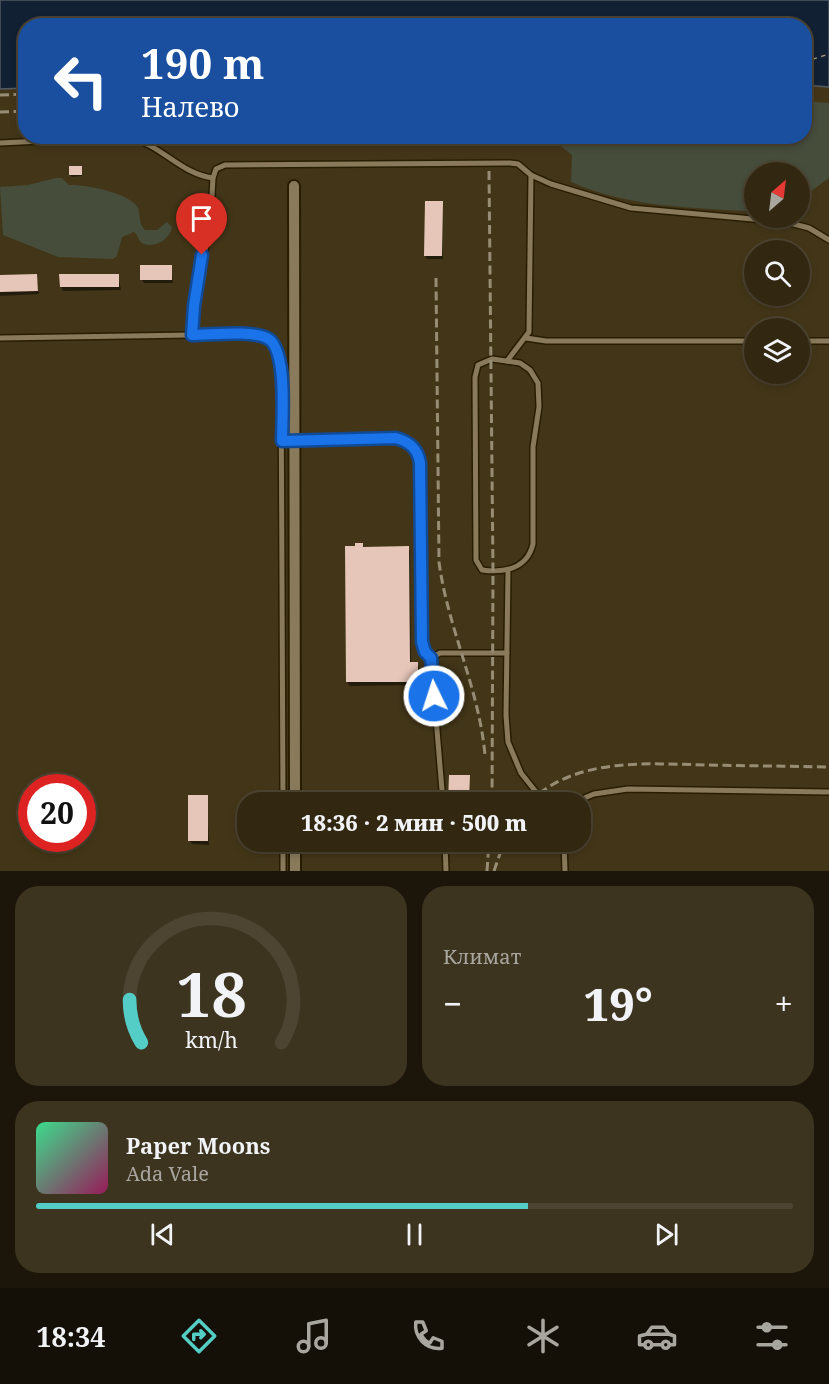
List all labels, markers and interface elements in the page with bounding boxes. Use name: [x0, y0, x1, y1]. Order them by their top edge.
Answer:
text: 190 m: [141, 34, 265, 91]
icon: left: [42, 42, 120, 120]
text: Налево: [141, 88, 239, 125]
north arrow: [744, 162, 810, 228]
map controls: [744, 162, 810, 384]
pin: [176, 193, 227, 255]
icon: arrive: [185, 202, 218, 235]
button: search: [744, 240, 810, 306]
button: layers: [744, 318, 810, 384]
position arrow: [402, 664, 466, 728]
speed limit sign: 20: [18, 774, 96, 852]
text: 18:36 · 2 мин · 500 m: [301, 807, 527, 837]
text: Климат: [443, 943, 521, 970]
text: 18: [176, 950, 246, 1035]
text: 19°: [584, 973, 653, 1034]
text: −: [443, 981, 462, 1026]
text: +: [775, 981, 793, 1026]
text: km/h: [185, 1025, 238, 1054]
text: Paper Moons: [126, 1130, 270, 1160]
text: Ada Vale: [126, 1160, 209, 1187]
icon: previous: [146, 1218, 179, 1251]
icon: pause: [398, 1218, 431, 1251]
icon: next: [650, 1218, 683, 1251]
icon: directions: [178, 1315, 220, 1357]
icon: music: [293, 1315, 335, 1357]
icon: phone: [407, 1315, 449, 1357]
icon: climate: [522, 1315, 564, 1357]
icon: car: [636, 1315, 678, 1357]
icon: filters: [751, 1315, 793, 1357]
text: 18:34: [36, 1318, 106, 1355]

